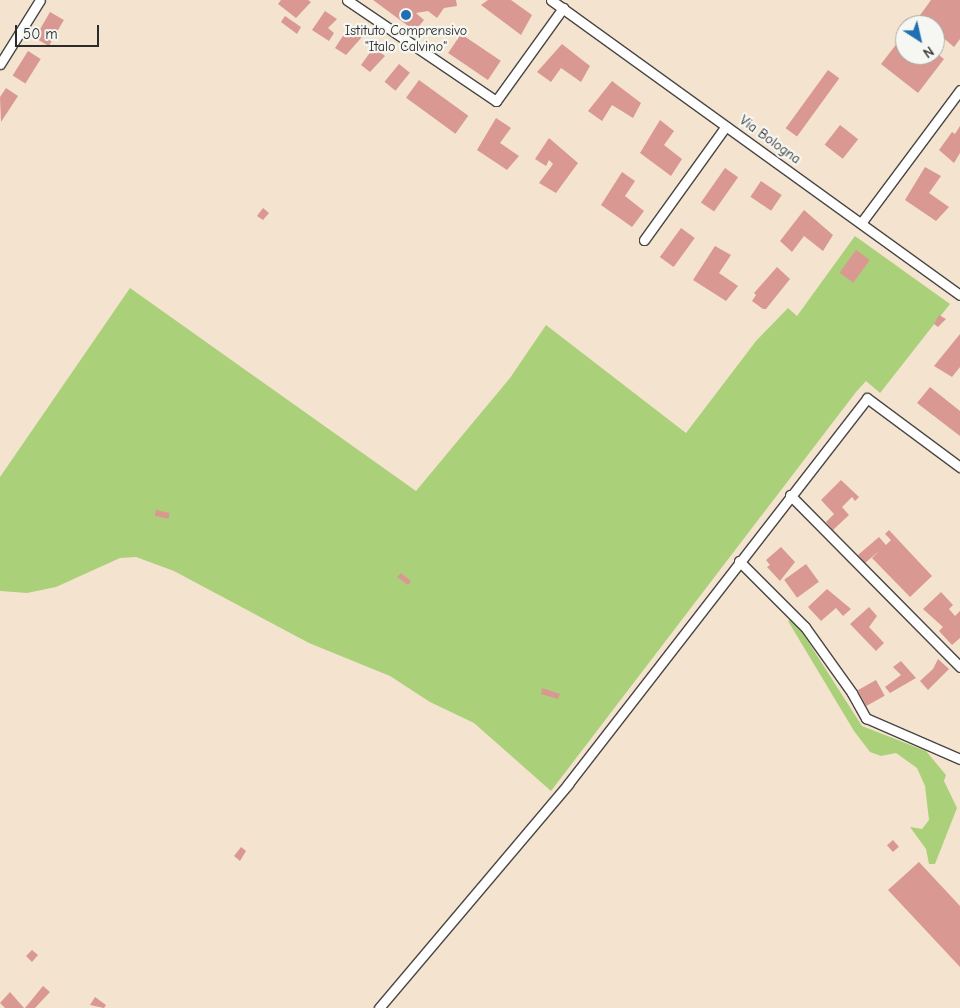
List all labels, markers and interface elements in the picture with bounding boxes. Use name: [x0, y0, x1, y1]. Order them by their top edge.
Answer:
marker: Istituto Comprensivo "Italo Calvino": [400, 9, 412, 21]
scale bar: [18, 15, 101, 47]
north arrow: [895, 15, 945, 65]
place label: Istituto Comprensivo "Italo Calvino": [345, 23, 467, 56]
text: 50 m: [23, 25, 58, 43]
text: N: [920, 42, 937, 61]
street label: Via Bologna: [736, 112, 804, 168]

